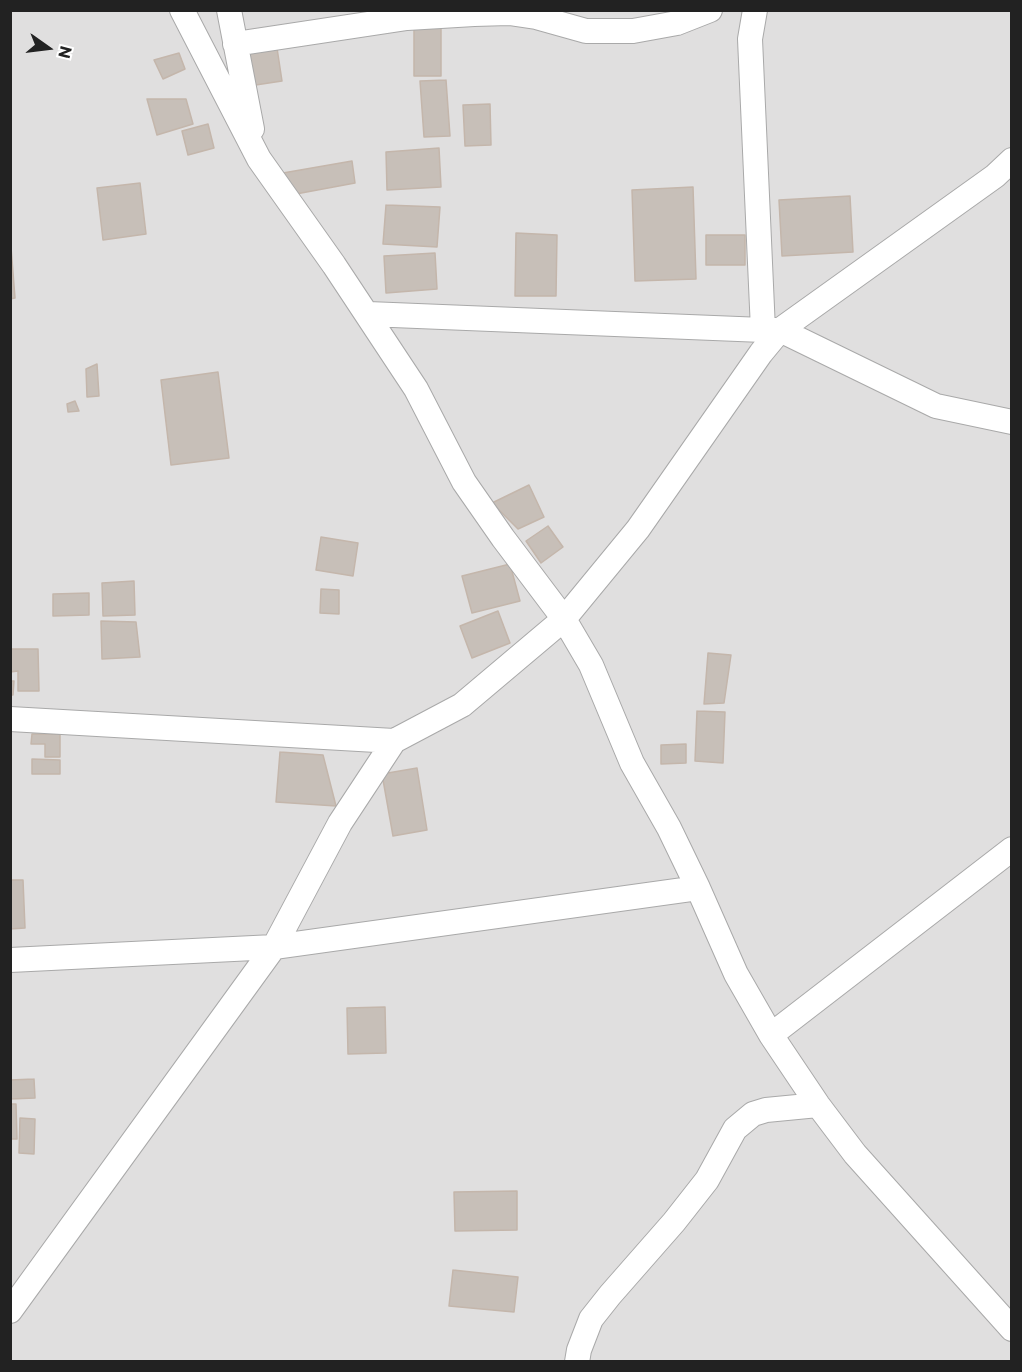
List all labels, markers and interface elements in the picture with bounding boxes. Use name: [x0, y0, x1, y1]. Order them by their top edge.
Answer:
north arrow: [18, 18, 78, 78]
text: N: [55, 44, 77, 61]

